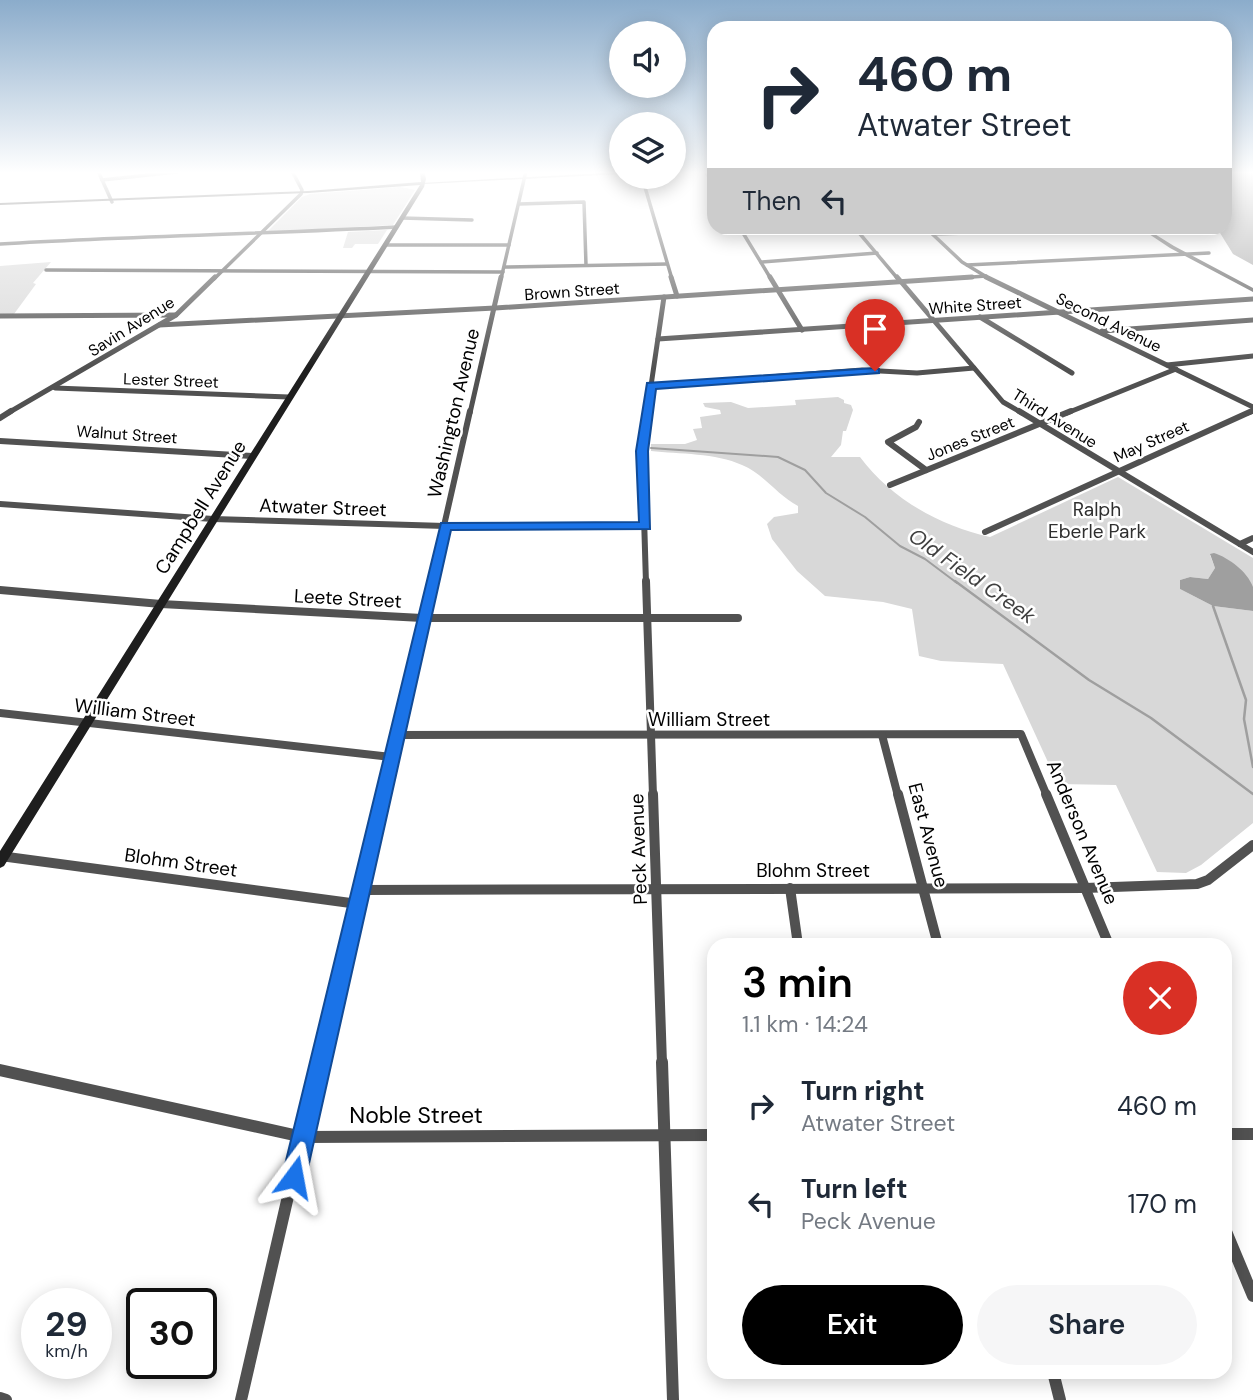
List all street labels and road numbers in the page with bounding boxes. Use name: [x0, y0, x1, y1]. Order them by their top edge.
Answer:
street label: Brown Street: [524, 278, 620, 305]
street label: Second Avenue: [1053, 288, 1165, 357]
street label: Savin Avenue: [84, 292, 178, 361]
street label: White Street: [928, 292, 1022, 319]
street label: Washington Avenue: [422, 326, 485, 500]
street label: Lester Street: [123, 368, 219, 393]
street label: Third Avenue: [1008, 384, 1101, 453]
street label: Jones Street: [923, 411, 1017, 466]
street label: May Street: [1110, 416, 1192, 467]
street label: Walnut Street: [76, 420, 178, 449]
street label: Campbell Avenue: [149, 436, 252, 579]
street label: Atwater Street: [259, 493, 387, 522]
street label: Leete Street: [294, 583, 402, 614]
street label: William Street: [73, 693, 197, 732]
street label: William Street: [648, 707, 770, 732]
street label: Anderson Avenue: [1041, 756, 1124, 908]
street label: East Avenue: [903, 780, 954, 890]
street label: Peck Avenue: [624, 793, 653, 905]
street label: Blohm Street: [123, 842, 239, 883]
street label: Blohm Street: [756, 858, 870, 883]
street label: Noble Street: [349, 1100, 483, 1130]

